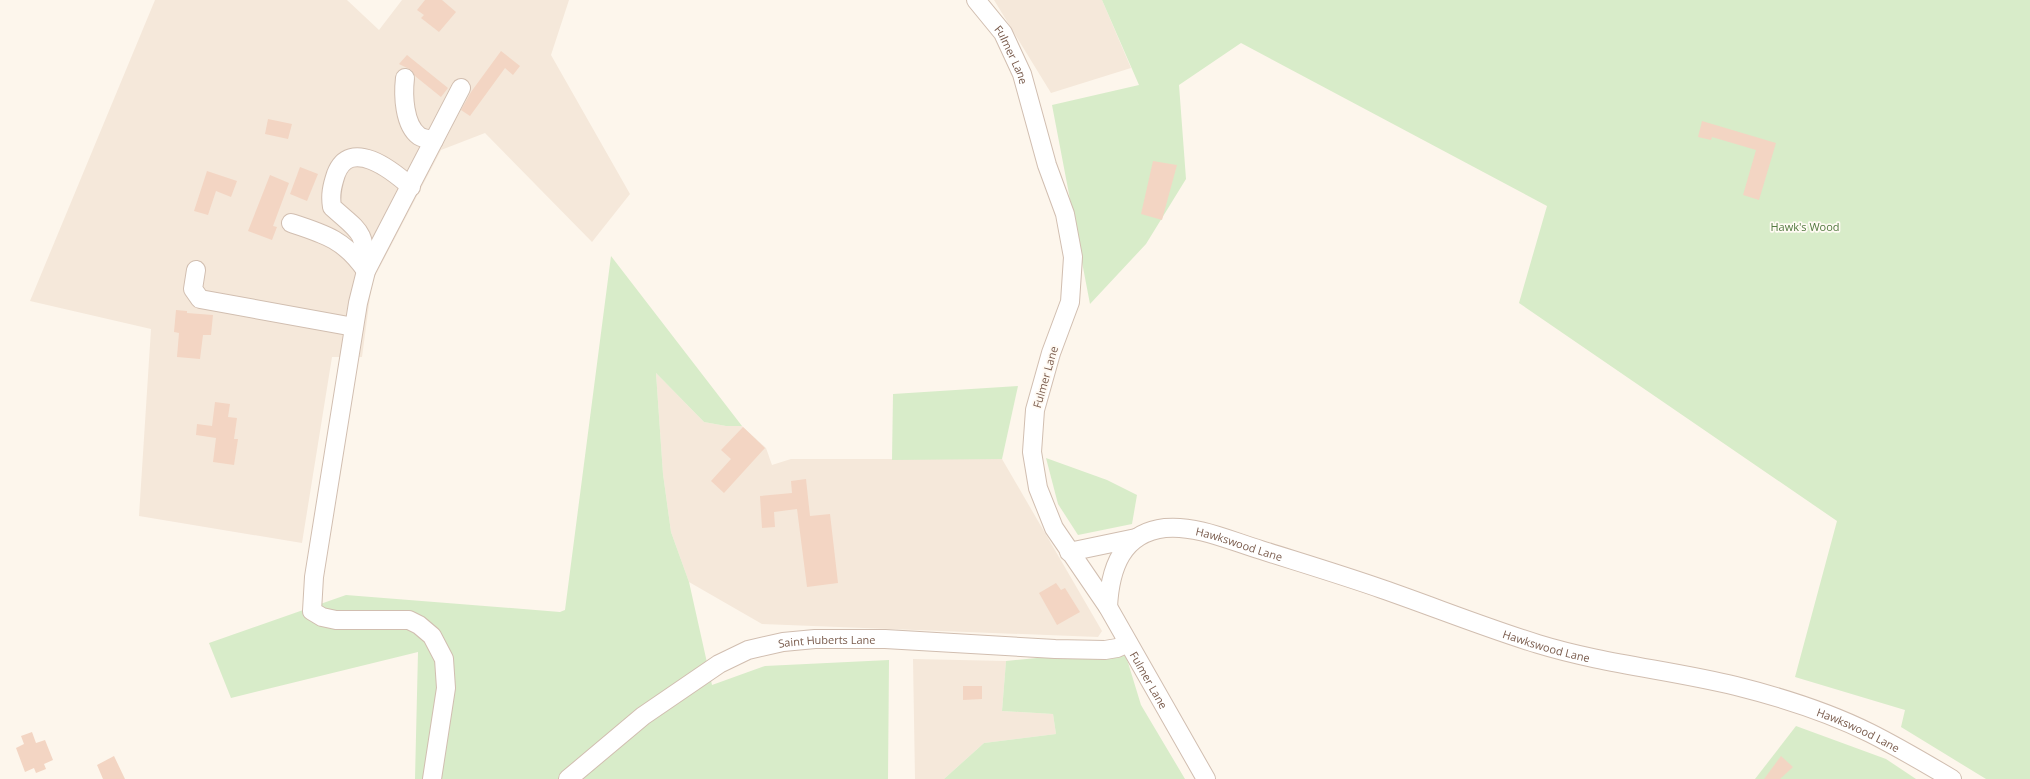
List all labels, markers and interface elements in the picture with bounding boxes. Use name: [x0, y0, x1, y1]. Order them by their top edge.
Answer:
street label: Fulmer Lane: [992, 22, 1032, 86]
park label: Hawk's Wood: [1770, 219, 1840, 234]
street label: Fulmer Lane: [1029, 344, 1061, 410]
street label: Hawkswood Lane: [1195, 523, 1285, 564]
street label: Hawkswood Lane: [1501, 626, 1592, 665]
street label: Saint Huberts Lane: [776, 632, 876, 650]
street label: Fulmer Lane: [1127, 648, 1172, 711]
street label: Hawkswood Lane: [1815, 704, 1903, 755]

